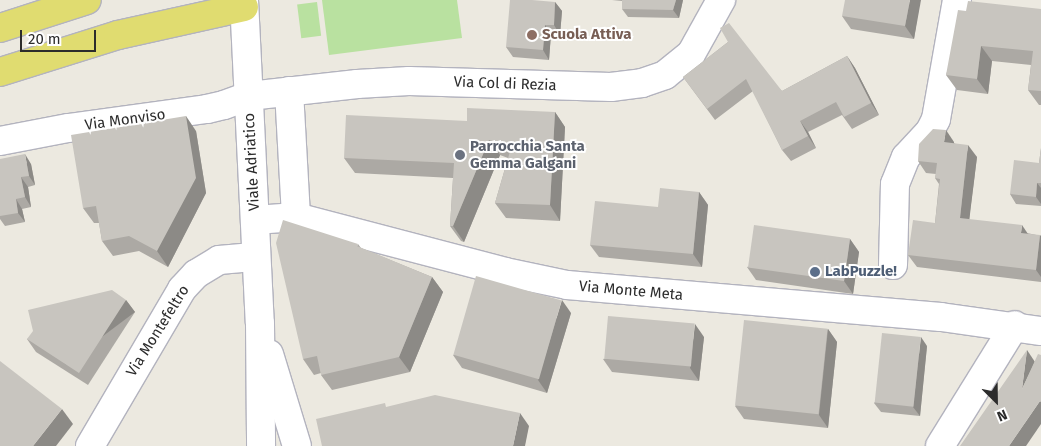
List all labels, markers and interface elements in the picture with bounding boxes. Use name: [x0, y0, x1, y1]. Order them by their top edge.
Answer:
scale bar: [22, 20, 99, 52]
place label: Scuola Attiva: [542, 26, 631, 44]
marker: Scuola Attiva: [526, 29, 538, 41]
text: 20 m: [28, 30, 61, 48]
street label: Via Col di Rezia: [453, 73, 557, 95]
street label: Via Monviso: [84, 105, 166, 135]
street label: Viale Adriatico: [240, 113, 264, 211]
place label: Parrocchia Santa Gemma Galgani: [470, 137, 585, 172]
marker: Parrocchia Santa Gemma Galgani: [454, 149, 466, 161]
place label: LabPuzzle!: [825, 263, 897, 281]
marker: LabPuzzle!: [809, 266, 821, 278]
street label: Via Monte Meta: [578, 277, 684, 305]
street label: Via Montefeltro: [123, 282, 193, 380]
north arrow: [971, 376, 1021, 426]
text: N: [994, 406, 1010, 425]

